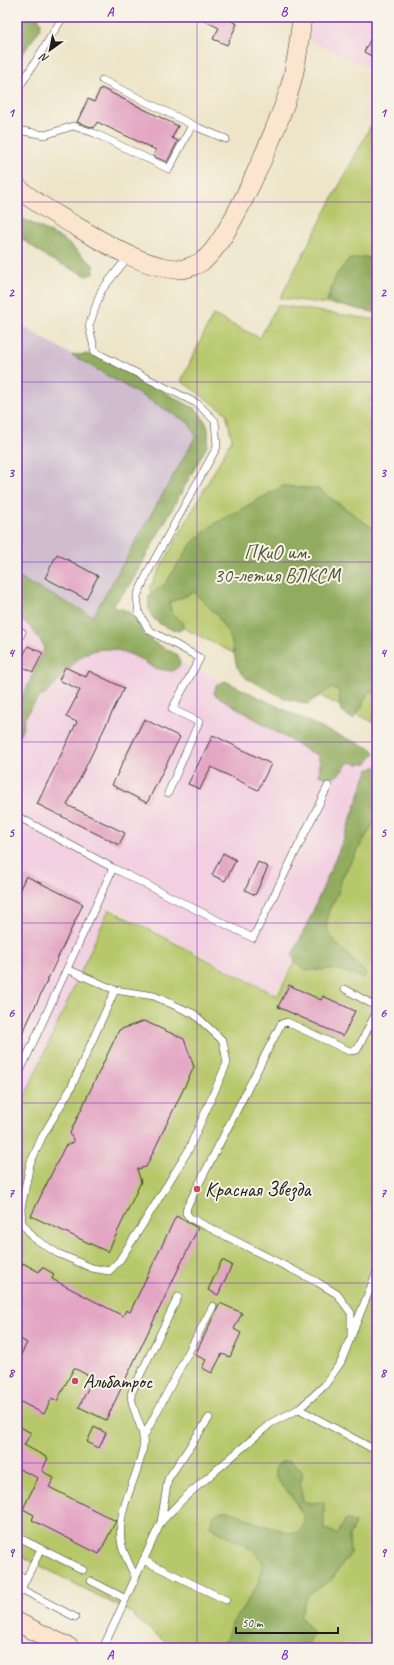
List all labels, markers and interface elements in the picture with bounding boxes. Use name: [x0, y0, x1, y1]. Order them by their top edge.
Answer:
text: A: [107, 4, 115, 20]
text: B: [281, 4, 289, 20]
north arrow: [30, 30, 70, 70]
text: N: [36, 49, 51, 66]
text: 1: [8, 105, 16, 121]
text: 1: [380, 105, 388, 121]
text: 2: [8, 285, 15, 301]
text: 2: [380, 285, 387, 301]
text: 3: [8, 465, 15, 481]
text: 3: [380, 465, 387, 481]
park label: ПКиО им. 30-летия ВЛКСМ: [214, 540, 342, 588]
text: 4: [8, 645, 16, 661]
text: 4: [380, 645, 388, 661]
text: 5: [8, 825, 15, 841]
text: 5: [380, 825, 387, 841]
text: 6: [8, 1005, 15, 1021]
text: 6: [380, 1005, 387, 1021]
place label: Красная Звезда: [205, 1177, 312, 1202]
marker: Красная Звезда: [192, 1184, 202, 1194]
text: 7: [8, 1185, 15, 1201]
text: 7: [380, 1185, 387, 1201]
text: 8: [8, 1365, 16, 1381]
text: 8: [380, 1365, 388, 1381]
place label: Альбатрос: [83, 1369, 153, 1394]
marker: Альбатрос: [70, 1376, 80, 1386]
text: 9: [8, 1545, 15, 1561]
text: 9: [380, 1545, 387, 1561]
scale bar: [236, 1609, 338, 1635]
text: 50 m: [242, 1615, 264, 1631]
text: A: [107, 1647, 115, 1663]
text: B: [281, 1647, 289, 1663]

